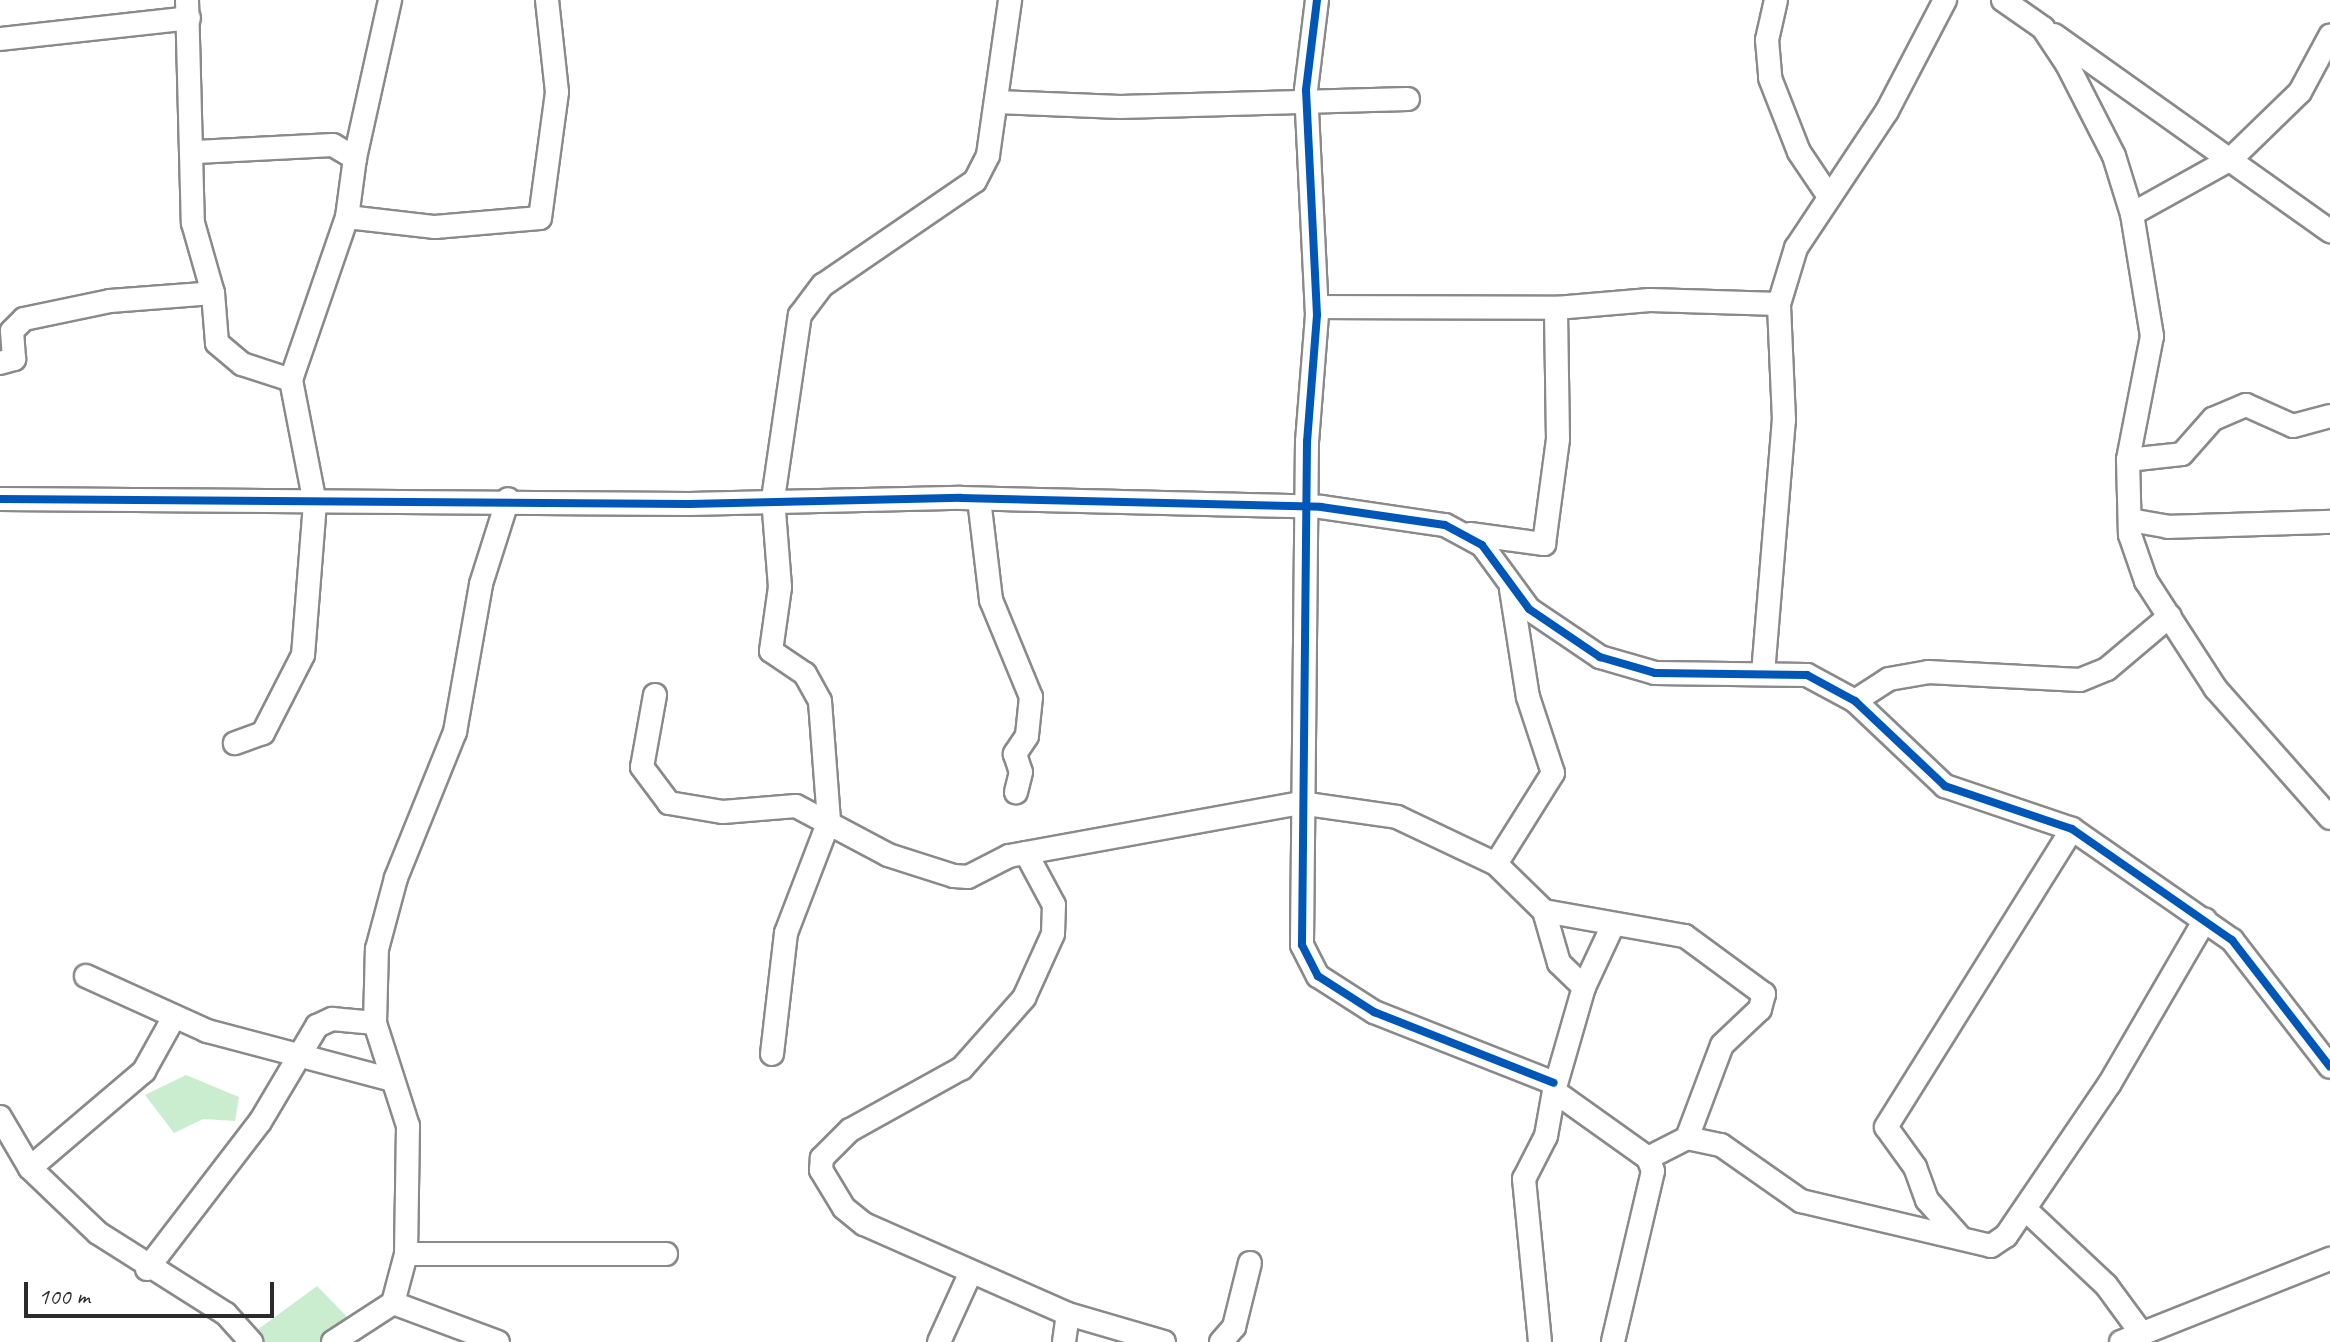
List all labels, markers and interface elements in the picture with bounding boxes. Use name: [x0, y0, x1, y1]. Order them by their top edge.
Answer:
scale bar: [28, 1266, 278, 1316]
text: 100 m: [38, 1281, 90, 1311]

